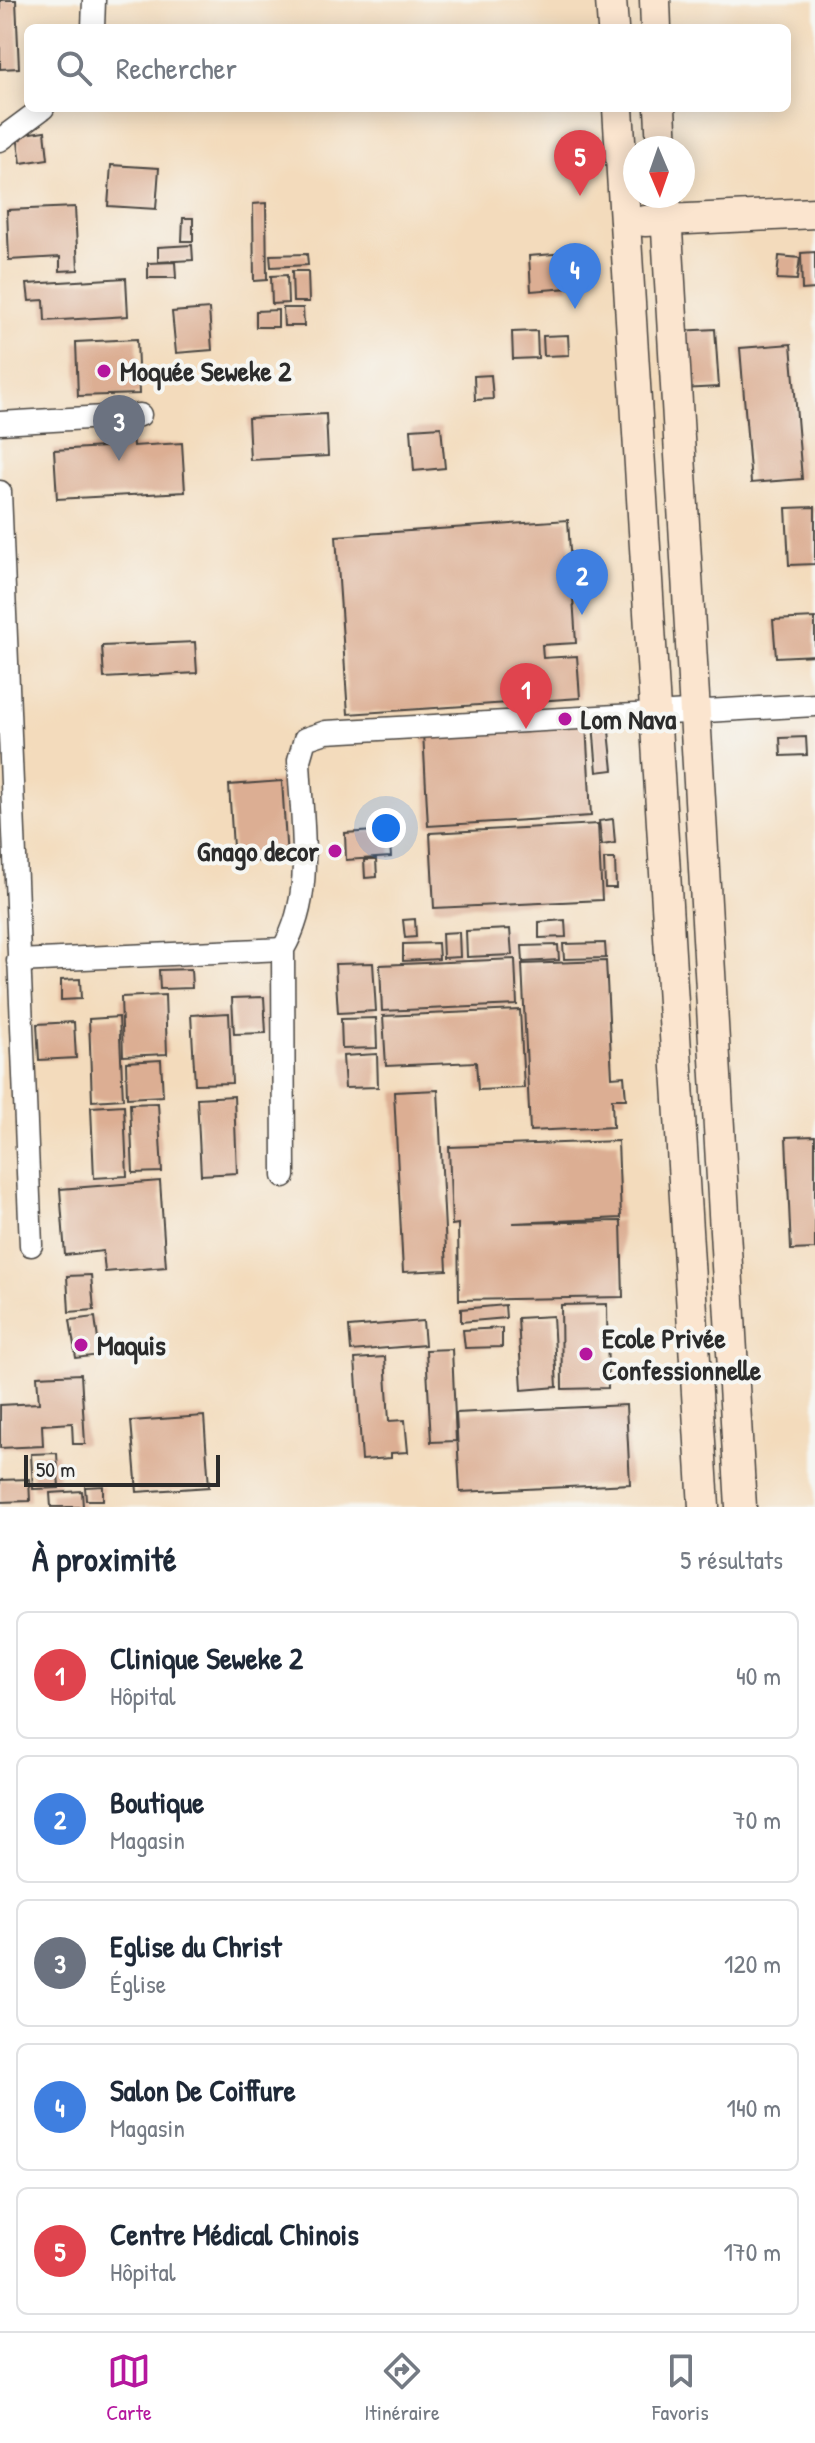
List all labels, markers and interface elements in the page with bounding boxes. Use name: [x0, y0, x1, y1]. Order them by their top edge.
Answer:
search box: [24, 24, 791, 112]
icon: search: [52, 46, 96, 90]
text: Rechercher: [116, 48, 237, 88]
pin: 5: [554, 130, 606, 196]
north arrow: [623, 136, 695, 208]
pin: 4: [549, 243, 601, 309]
place label: Moquée Seweke 2: [120, 352, 292, 391]
marker: Moquée Seweke 2: [95, 362, 113, 380]
pin: 3: [93, 395, 145, 461]
pin: 2: [556, 549, 608, 615]
pin: 1: [500, 663, 552, 729]
place label: Lom Nava: [581, 700, 676, 738]
marker: Lom Nava: [556, 710, 574, 728]
your location: [366, 808, 406, 848]
place label: Gnago decor: [197, 832, 319, 871]
marker: Gnago decor: [326, 842, 344, 860]
place label: Ecole Privée Confessionnelle: [602, 1319, 762, 1389]
place label: Maquis: [97, 1326, 166, 1365]
marker: Maquis: [72, 1336, 90, 1354]
marker: Ecole Privée Confessionnelle: [577, 1345, 595, 1363]
scale bar: [24, 1451, 220, 1487]
text: 50 m: [36, 1454, 75, 1484]
text: À proximité: [32, 1536, 177, 1582]
text: 5 résultats: [680, 1542, 783, 1577]
text: Clinique Seweke 2: [110, 1638, 303, 1678]
text: 1: [55, 1658, 65, 1693]
text: 40 m: [736, 1658, 781, 1693]
text: Hôpital: [110, 1678, 176, 1713]
text: Boutique: [110, 1782, 204, 1822]
text: 2: [54, 1802, 66, 1837]
text: 70 m: [733, 1802, 781, 1837]
text: Magasin: [110, 1822, 185, 1857]
text: Eglise du Christ: [110, 1926, 281, 1966]
text: 3: [54, 1946, 66, 1981]
text: 120 m: [724, 1946, 781, 1981]
text: Église: [110, 1966, 166, 2001]
text: Salon De Coiffure: [110, 2070, 296, 2110]
text: 4: [55, 2090, 65, 2125]
text: 140 m: [727, 2090, 781, 2125]
text: Magasin: [110, 2110, 185, 2145]
text: Centre Médical Chinois: [110, 2214, 359, 2254]
text: 5: [55, 2234, 66, 2269]
text: 170 m: [723, 2234, 781, 2269]
text: Hôpital: [110, 2254, 176, 2289]
tab: Carte: [106, 2349, 152, 2427]
tab: Itinéraire: [364, 2349, 440, 2427]
tab: Favoris: [652, 2349, 709, 2427]

